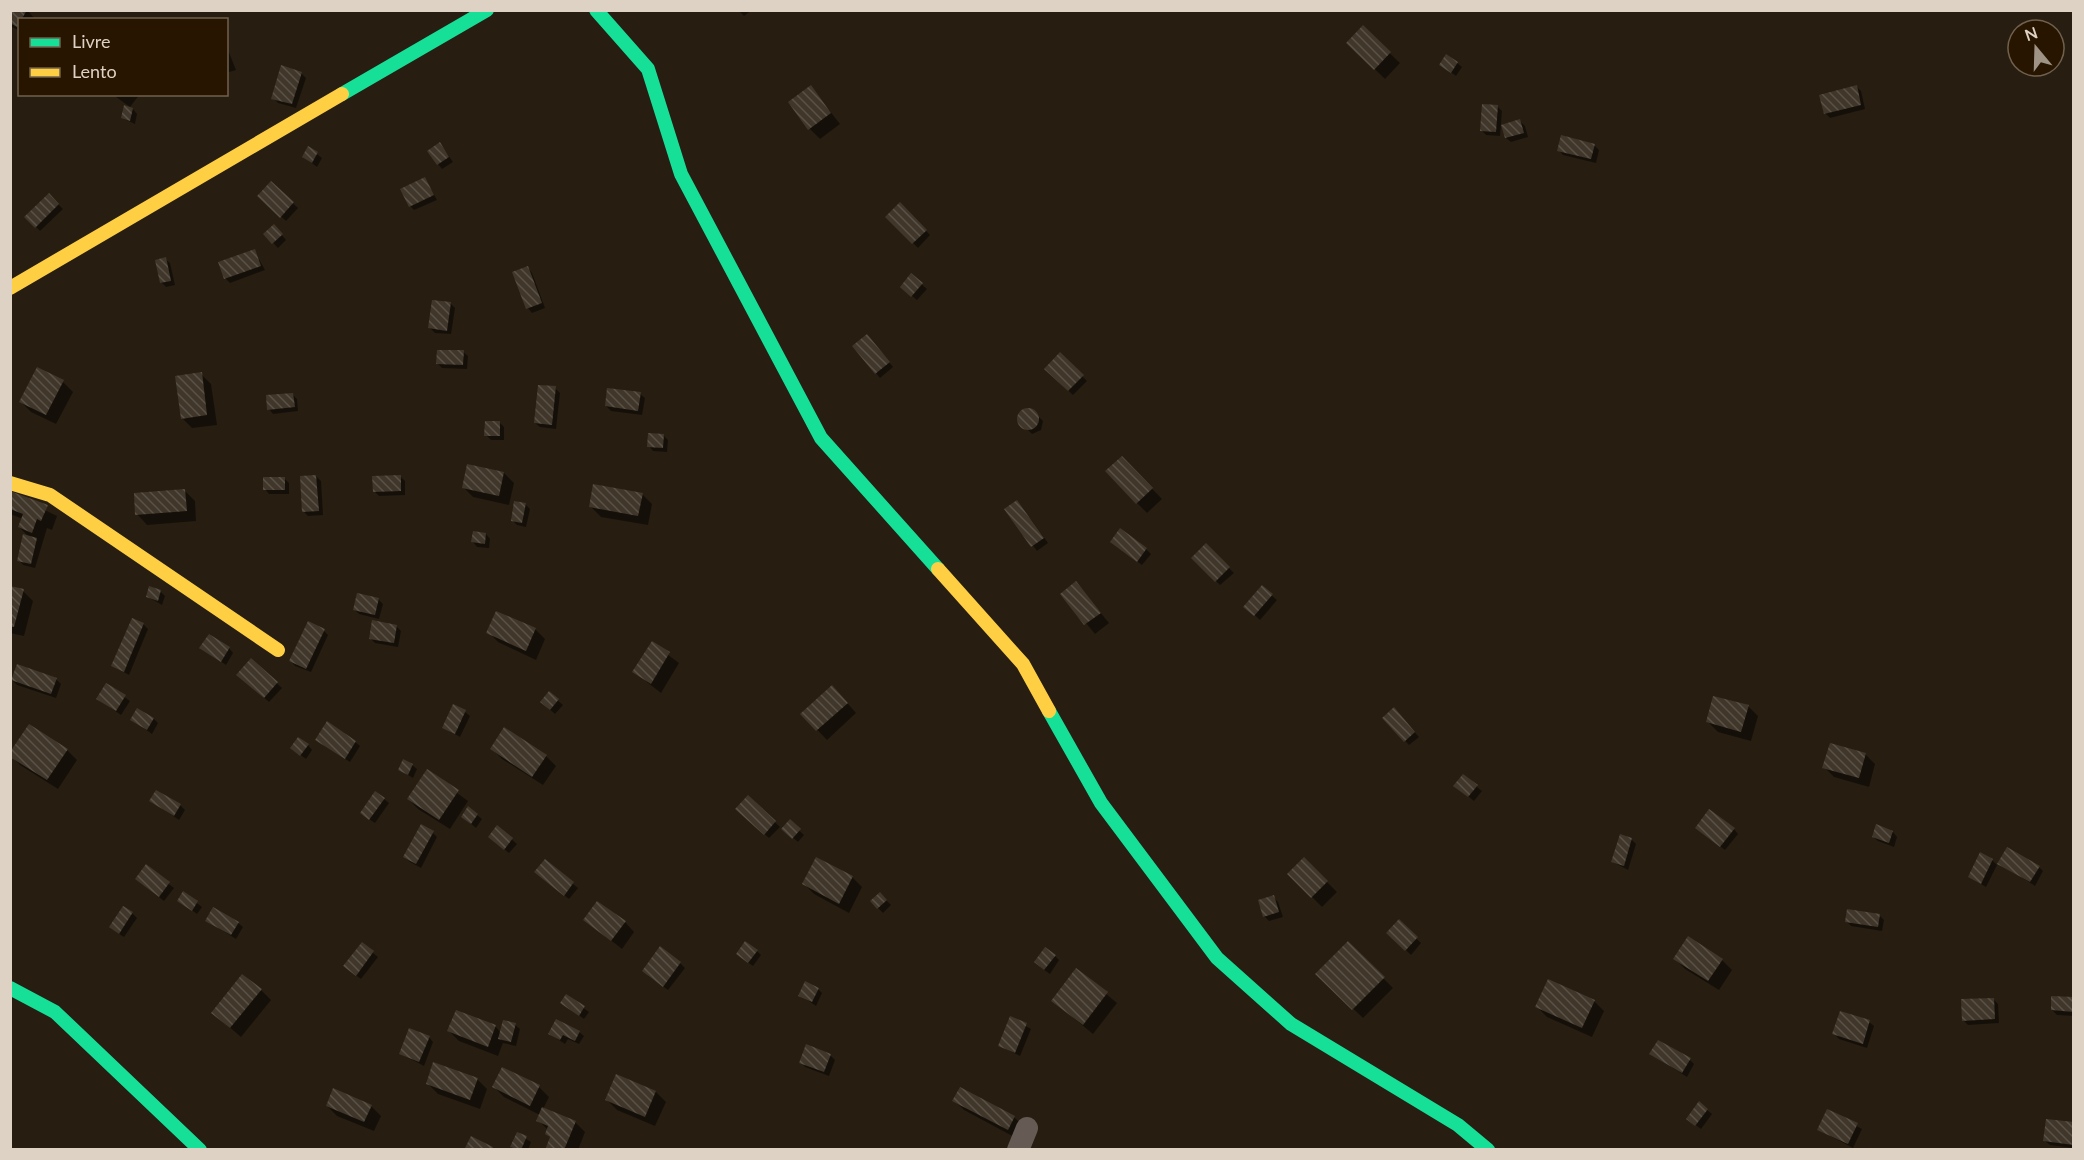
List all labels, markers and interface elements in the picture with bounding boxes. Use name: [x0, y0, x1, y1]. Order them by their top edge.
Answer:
legend: [18, 18, 228, 96]
north arrow: [2006, 18, 2066, 78]
text: N: [2022, 22, 2040, 44]
text: Livre: [72, 30, 111, 52]
text: Lento: [72, 60, 117, 82]

